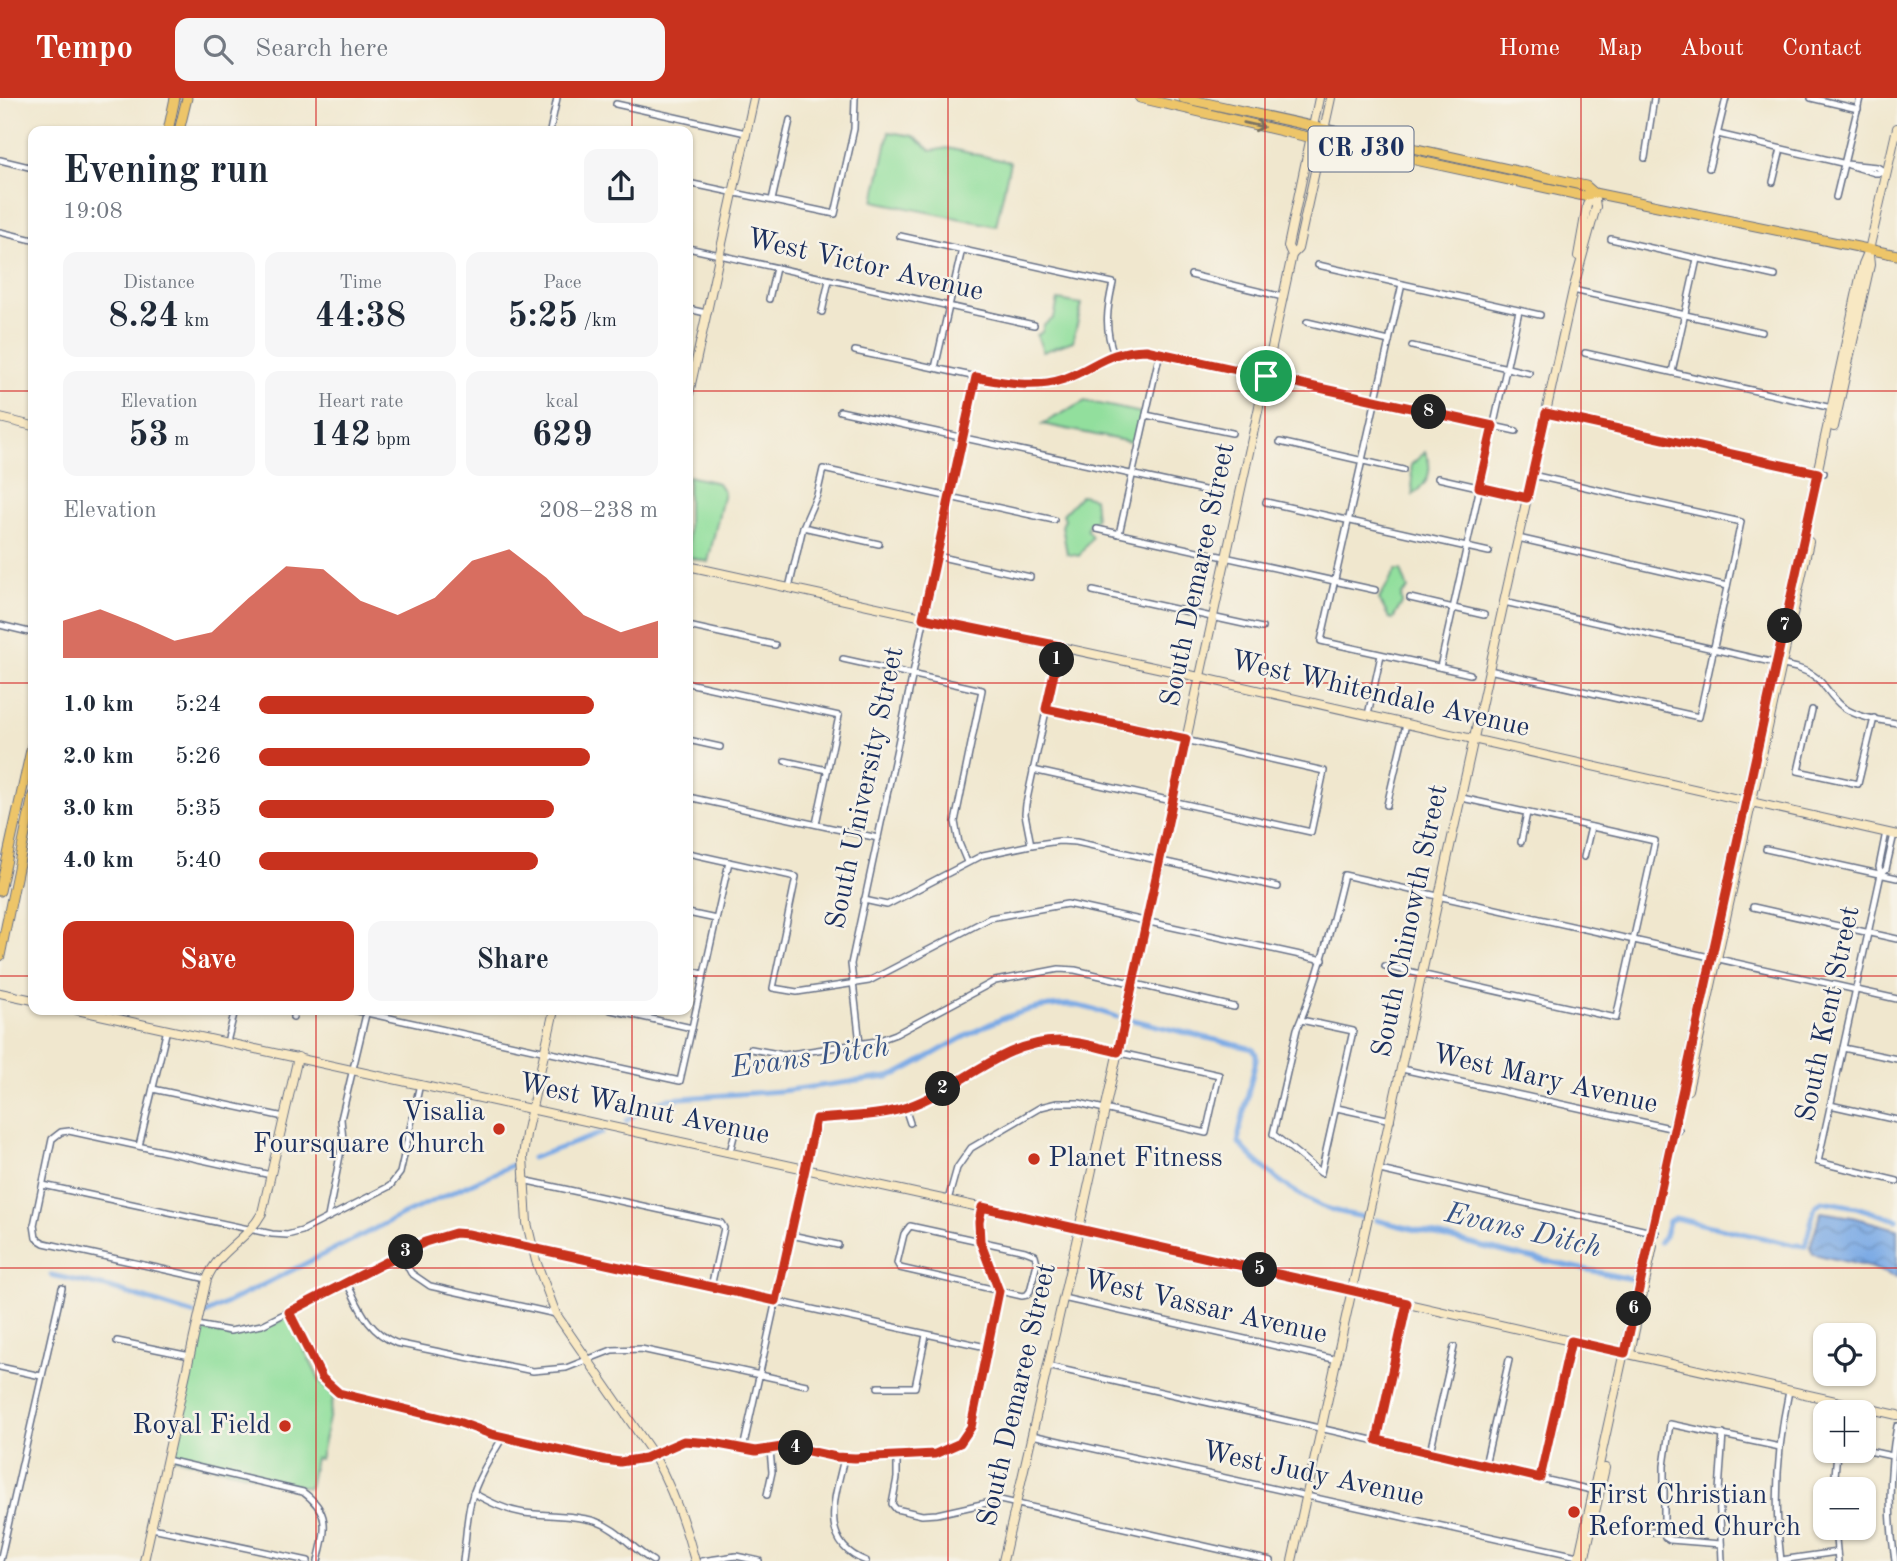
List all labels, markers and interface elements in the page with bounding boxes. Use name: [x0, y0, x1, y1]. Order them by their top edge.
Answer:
search box: [175, 18, 665, 81]
icon: search: [199, 30, 237, 68]
text: Tempo: [35, 33, 133, 66]
text: Search here: [255, 36, 388, 62]
text: Home: [1499, 37, 1560, 61]
text: Map: [1598, 37, 1642, 61]
text: About: [1680, 37, 1744, 61]
text: Contact: [1782, 37, 1862, 61]
one-way arrow: [1242, 119, 1265, 132]
road number: CR J30: [1308, 126, 1414, 172]
button: share: [584, 149, 658, 223]
text: Evening run: [63, 153, 269, 191]
text: 19:08: [63, 200, 123, 223]
street label: West Victor Avenue: [744, 225, 986, 307]
text: Distance: [123, 274, 195, 293]
text: Time: [339, 274, 382, 293]
text: Pace: [543, 274, 581, 293]
text: 8.24: [108, 299, 179, 334]
text: 44:38: [315, 299, 406, 334]
text: 5:25: [507, 299, 578, 334]
text: km: [179, 312, 209, 331]
text: /km: [578, 312, 617, 331]
pin: [1236, 346, 1296, 406]
icon: arrive: [1247, 357, 1285, 395]
text: Elevation: [120, 393, 197, 412]
text: Heart rate: [318, 393, 403, 412]
text: kcal: [546, 393, 579, 412]
pin: 8: [1412, 394, 1446, 430]
text: 8: [1423, 402, 1434, 421]
text: 53: [128, 418, 169, 453]
text: 142: [310, 418, 371, 453]
text: 629: [532, 418, 593, 453]
text: m: [169, 431, 189, 450]
text: bpm: [371, 431, 411, 450]
street label: South Demaree Street: [1157, 440, 1241, 710]
text: Elevation: [63, 499, 157, 522]
text: 208–238 m: [539, 499, 658, 522]
pin: 7: [1768, 608, 1802, 644]
text: 7: [1779, 616, 1790, 635]
pin: 1: [1040, 642, 1074, 678]
street label: South University Street: [822, 644, 910, 932]
street label: West Whitendale Avenue: [1228, 647, 1532, 743]
text: 1: [1051, 650, 1062, 669]
text: 1.0 km: [63, 693, 134, 716]
text: 5:24: [175, 693, 221, 716]
text: 2.0 km: [63, 745, 134, 768]
text: 5:26: [175, 745, 221, 768]
street label: South Chinowth Street: [1368, 782, 1454, 1060]
text: 3.0 km: [63, 797, 134, 820]
text: 5:35: [175, 797, 221, 820]
text: 4.0 km: [63, 849, 134, 872]
text: 5:40: [175, 849, 221, 872]
street label: South Kent Street: [1792, 903, 1866, 1125]
button: Save: [63, 921, 354, 1001]
button: Share: [368, 921, 658, 1001]
water label: Evans Ditch: [728, 1032, 891, 1084]
street label: West Mary Avenue: [1430, 1040, 1660, 1120]
street label: West Walnut Avenue: [516, 1070, 772, 1150]
pin: 2: [926, 1072, 960, 1107]
text: 2: [937, 1079, 948, 1098]
place label: Visalia Foursquare Church: [253, 1099, 485, 1159]
marker: Visalia Foursquare Church: [491, 1121, 507, 1137]
place label: Planet Fitness: [1048, 1145, 1223, 1173]
marker: Planet Fitness: [1026, 1151, 1042, 1167]
water label: Evans Ditch: [1441, 1198, 1604, 1264]
pin: 3: [388, 1234, 424, 1270]
text: 3: [400, 1242, 411, 1261]
pin: 5: [1242, 1252, 1278, 1288]
text: 5: [1254, 1260, 1265, 1279]
street label: South Demaree Street: [974, 1261, 1062, 1529]
street label: West Vassar Avenue: [1080, 1266, 1330, 1350]
pin: 6: [1616, 1292, 1652, 1326]
text: 6: [1628, 1299, 1639, 1318]
map controls: [1813, 1323, 1876, 1540]
button: locate: [1813, 1323, 1876, 1386]
button: +: [1813, 1400, 1876, 1463]
place label: Royal Field: [132, 1412, 271, 1440]
marker: Royal Field: [277, 1418, 293, 1434]
pin: 4: [778, 1430, 814, 1466]
text: 4: [790, 1438, 801, 1457]
street label: West Judy Avenue: [1199, 1438, 1427, 1512]
button: −: [1813, 1477, 1876, 1540]
place label: First Christian Reformed Church: [1588, 1482, 1801, 1542]
marker: First Christian Reformed Church: [1566, 1504, 1582, 1520]

